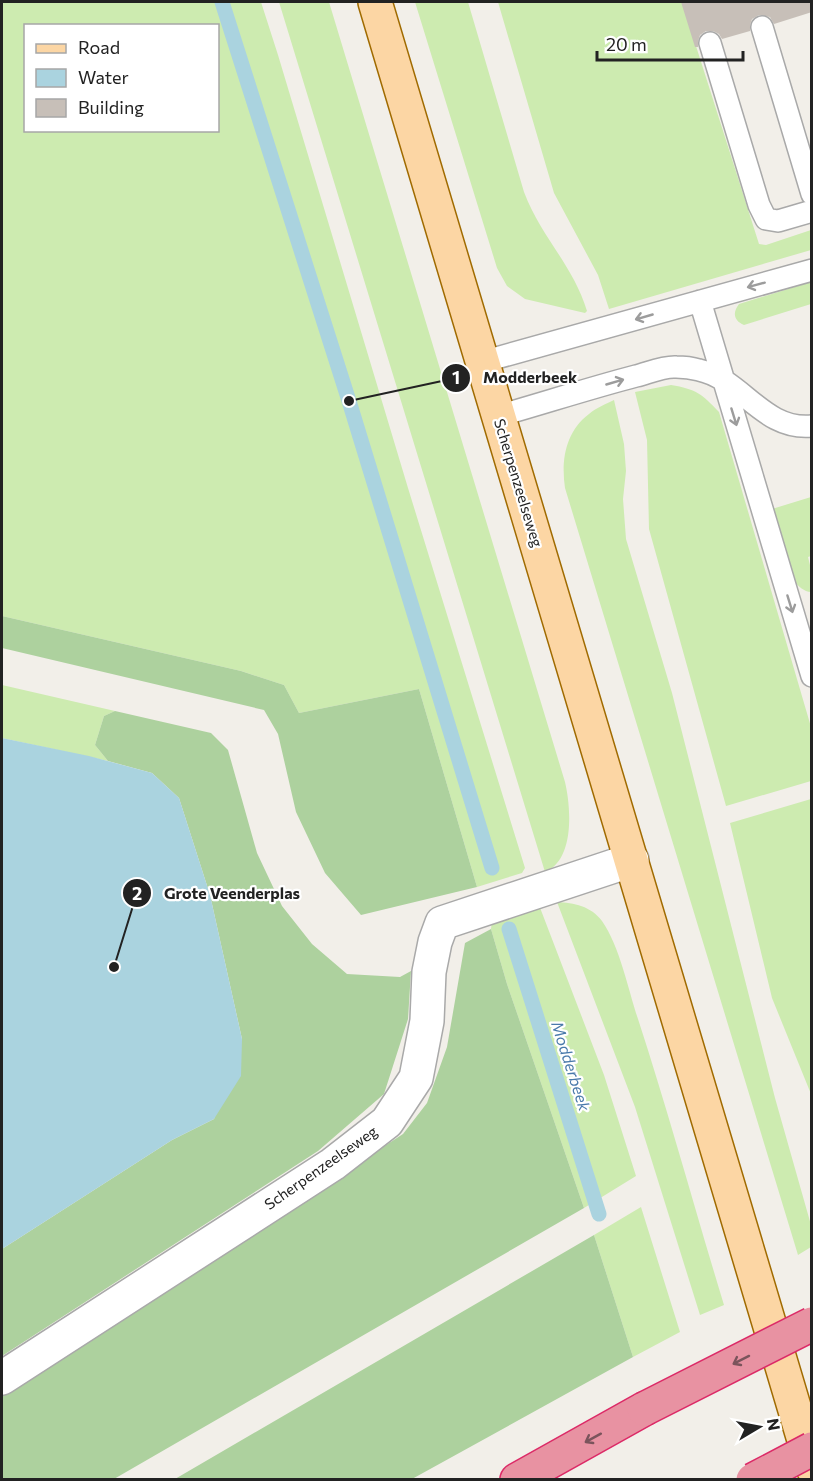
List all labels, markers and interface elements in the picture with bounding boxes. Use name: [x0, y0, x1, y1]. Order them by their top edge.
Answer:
legend: [24, 24, 219, 132]
scale bar: [597, 24, 742, 62]
text: 20 m: [606, 33, 647, 55]
text: Road: [78, 36, 120, 58]
text: Water: [78, 66, 129, 88]
text: Building: [78, 96, 144, 118]
one-way arrow: [746, 280, 765, 291]
one-way arrow: [634, 312, 653, 323]
callout: Modderbeek: [441, 361, 589, 395]
text: 1: [452, 366, 460, 388]
text: Modderbeek: [483, 367, 578, 386]
one-way arrow: [605, 376, 624, 387]
one-way arrow: [729, 407, 740, 426]
street label: Scherpenzeelseweg: [491, 416, 547, 549]
one-way arrow: [785, 594, 796, 613]
callout: Grote Veenderplas: [122, 876, 312, 910]
text: 2: [132, 882, 142, 904]
text: Grote Veenderplas: [164, 883, 300, 902]
water label: Modderbeek: [548, 1019, 595, 1113]
street label: Scherpenzeelseweg: [261, 1122, 380, 1213]
one-way arrow: [732, 1355, 750, 1366]
north arrow: [729, 1397, 789, 1457]
text: N: [764, 1417, 785, 1432]
one-way arrow: [585, 1432, 602, 1444]

